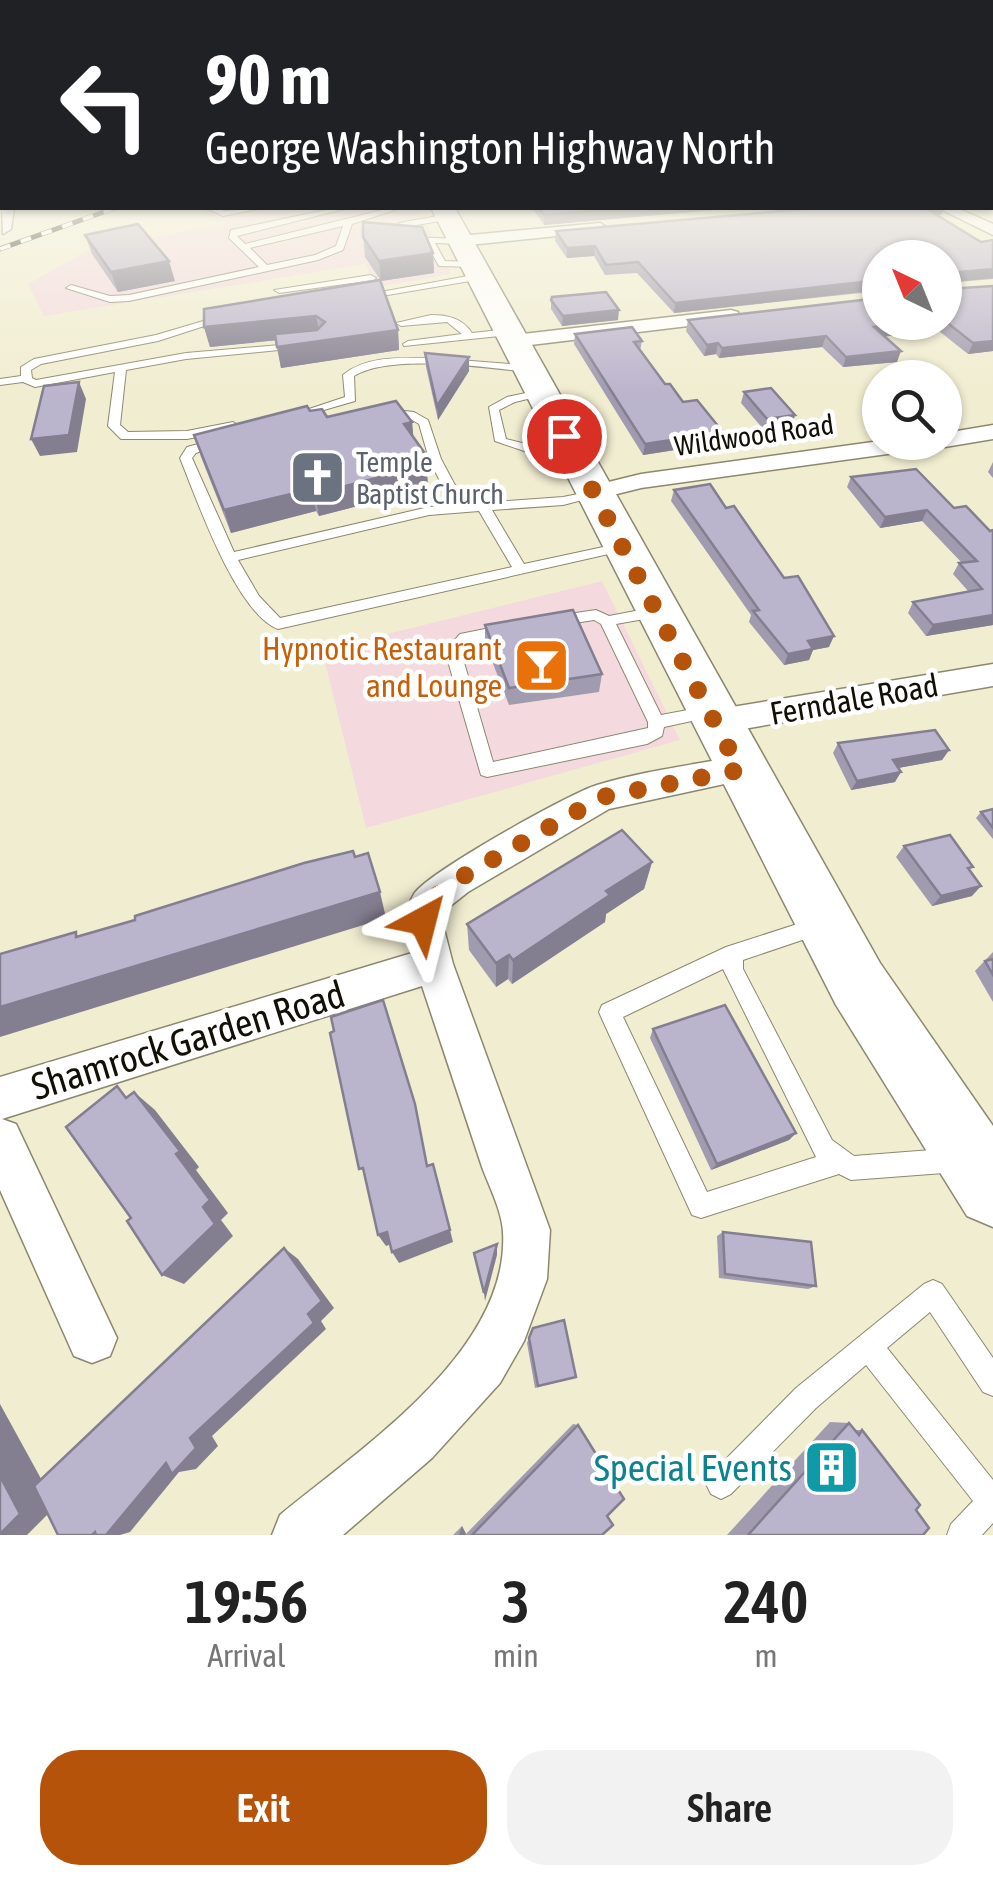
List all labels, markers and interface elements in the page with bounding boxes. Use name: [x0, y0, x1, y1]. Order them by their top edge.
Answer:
text: 90 m: [205, 39, 331, 119]
icon: left: [40, 40, 170, 170]
text: George Washington Highway North: [205, 122, 775, 174]
north arrow: [862, 240, 962, 340]
map controls: [862, 240, 962, 460]
button: search: [862, 360, 962, 460]
pin: [522, 394, 607, 479]
street label: Wildwood Road: [672, 408, 836, 462]
icon: arrive: [537, 409, 592, 464]
place label: Temple Baptist Church: [356, 446, 504, 510]
church icon: Temple Baptist Church: [287, 448, 347, 508]
place label: Hypnotic Restaurant and Lounge: [262, 630, 502, 704]
bar icon: Hypnotic Restaurant and Lounge: [511, 636, 571, 696]
street label: Ferndale Road: [767, 666, 941, 732]
position arrow: [371, 869, 475, 973]
street label: Shamrock Garden Road: [26, 972, 350, 1108]
building icon: Special Events: [801, 1437, 861, 1497]
place label: Special Events: [594, 1446, 792, 1489]
text: 19:56: [185, 1567, 308, 1636]
text: 3: [502, 1567, 530, 1636]
text: 240: [724, 1567, 808, 1636]
text: Arrival: [207, 1637, 286, 1674]
text: min: [493, 1637, 539, 1674]
text: m: [754, 1637, 777, 1674]
button: Exit: [40, 1750, 487, 1865]
button: Share: [507, 1750, 953, 1865]

